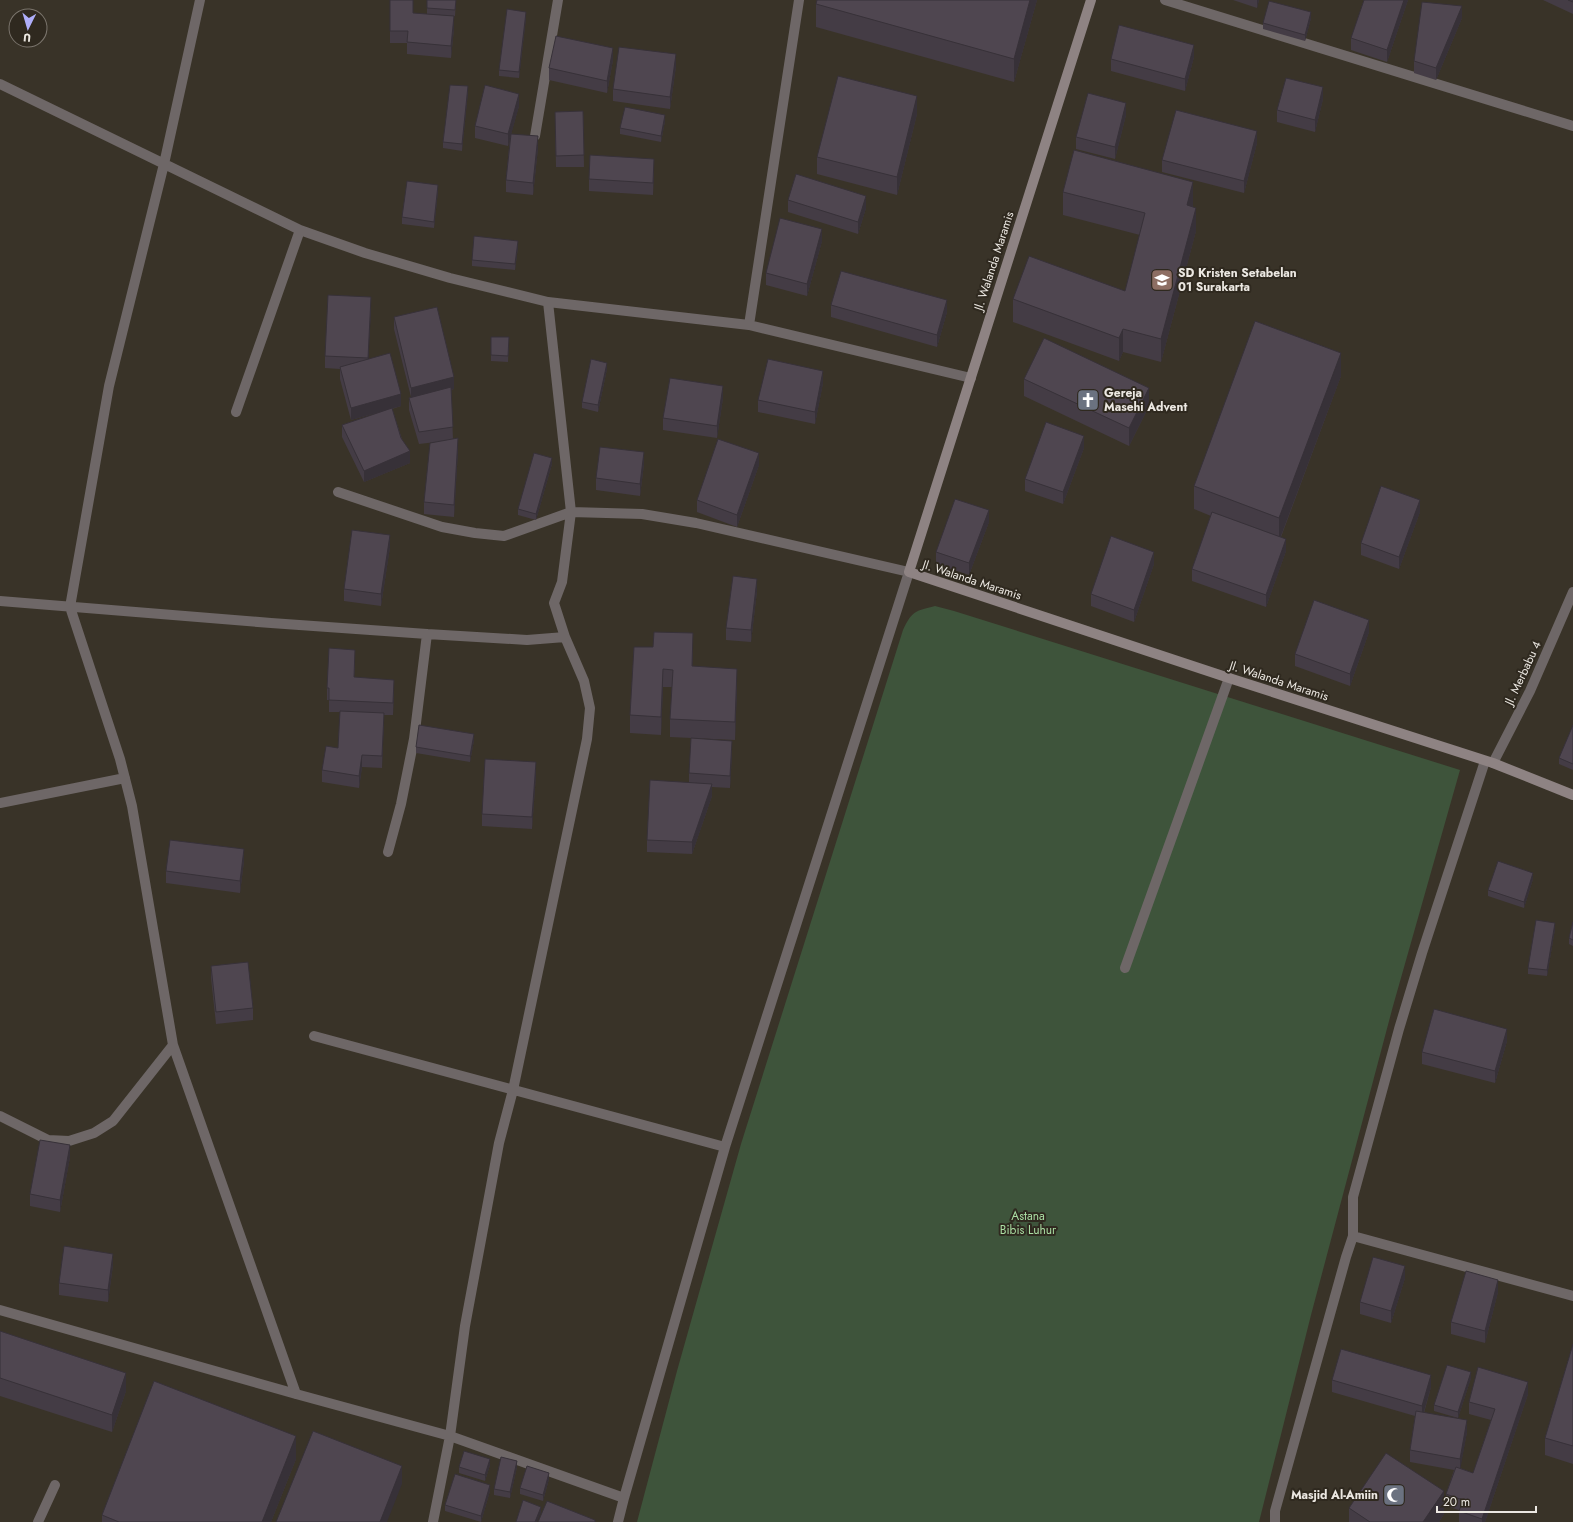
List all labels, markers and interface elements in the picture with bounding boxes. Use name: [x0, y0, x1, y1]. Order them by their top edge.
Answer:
north arrow: [8, 8, 48, 48]
text: U: [23, 30, 32, 46]
street label: Jl. Walanda Maramis: [969, 209, 1019, 315]
place label: SD Kristen Setabelan 01 Surakarta: [1178, 264, 1297, 296]
school or university icon: SD Kristen Setabelan 01 Surakarta: [1149, 267, 1175, 293]
place label: Gereja Masehi Advent: [1104, 384, 1187, 416]
church icon: Gereja Masehi Advent: [1075, 387, 1101, 413]
street label: Jl. Walanda Maramis: [918, 555, 1024, 605]
street label: Jl. Merbabu 4: [1499, 638, 1546, 710]
street label: Jl. Walanda Maramis: [1225, 656, 1331, 706]
park label: Astana Bibis Luhur: [1000, 1207, 1057, 1239]
mosque icon: Masjid Al-Amiin: [1381, 1482, 1407, 1508]
place label: Masjid Al-Amiin: [1291, 1486, 1378, 1504]
scale bar: [1437, 1488, 1536, 1514]
text: 20 m: [1443, 1493, 1470, 1511]

